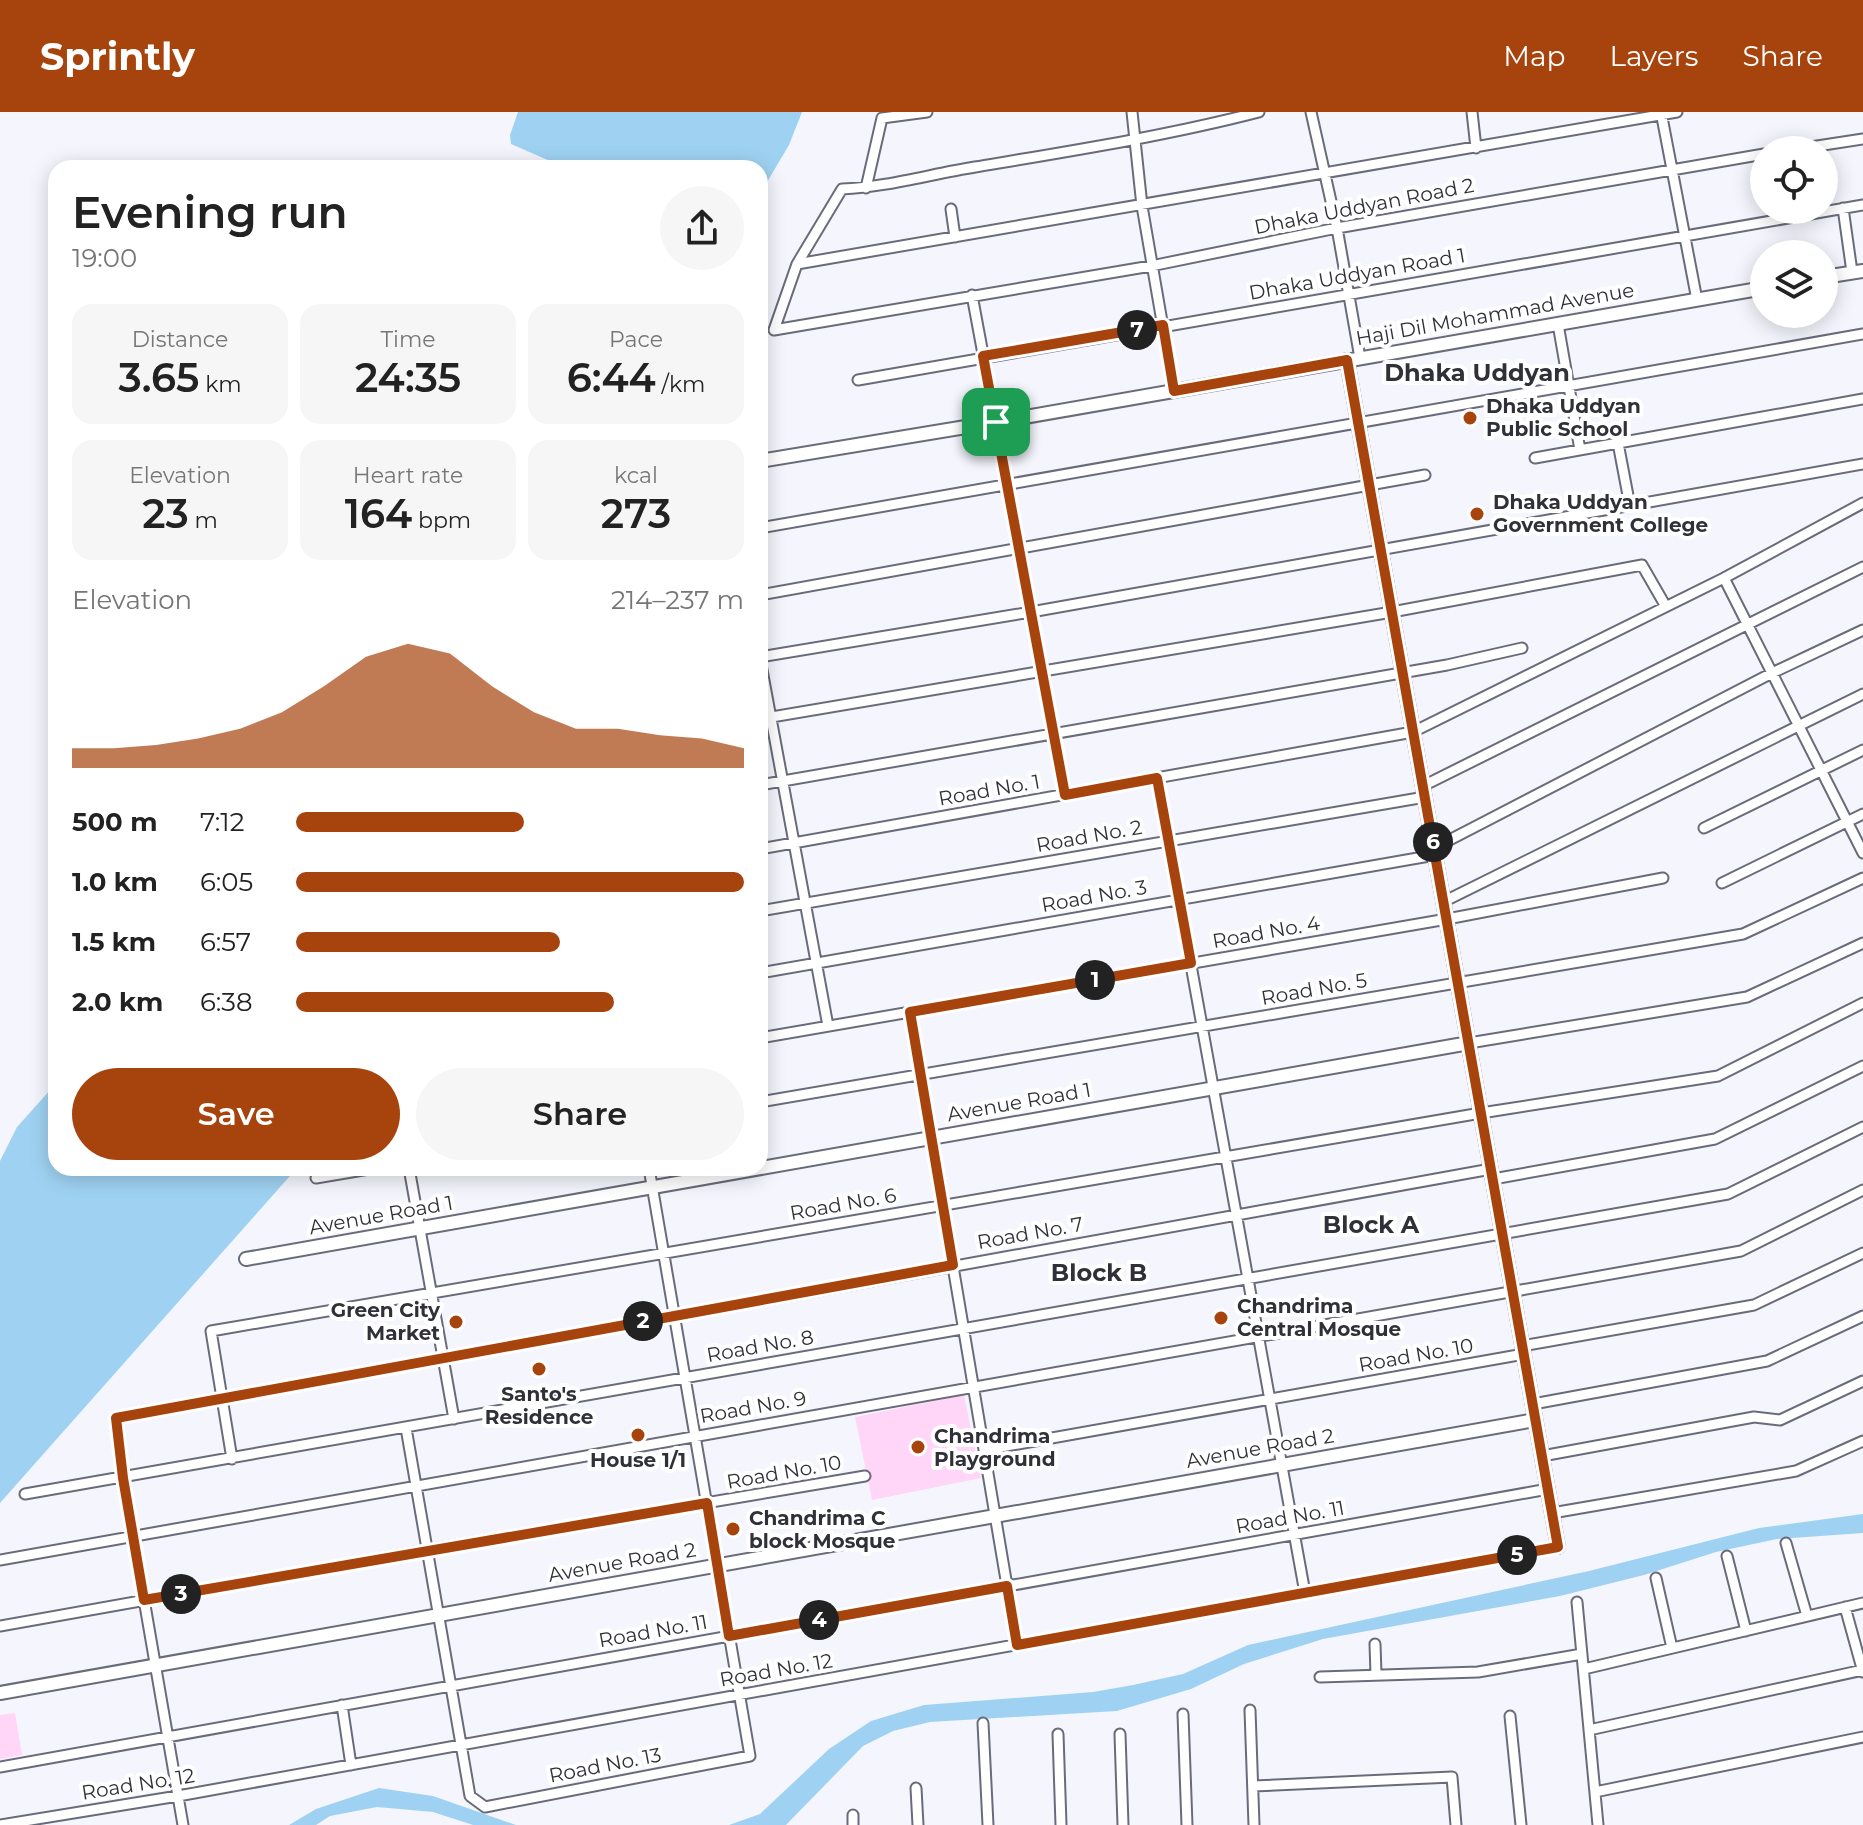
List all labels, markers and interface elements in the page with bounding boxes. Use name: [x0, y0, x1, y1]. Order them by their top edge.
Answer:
text: Sprintly: [40, 33, 195, 80]
text: Map: [1503, 39, 1566, 73]
text: Layers: [1610, 39, 1699, 73]
text: Share: [1743, 39, 1823, 73]
map controls: [1750, 136, 1838, 328]
button: locate: [1750, 136, 1838, 224]
street label: Dhaka Uddyan Road 2: [1252, 173, 1476, 239]
text: Evening run: [72, 185, 348, 239]
button: share: [660, 186, 744, 270]
button: layers: [1750, 240, 1838, 328]
text: 19:00: [72, 242, 137, 274]
street label: Dhaka Uddyan Road 1: [1247, 243, 1467, 305]
street label: Haji Dil Mohammad Avenue: [1354, 278, 1636, 350]
pin: 7: [1117, 310, 1157, 350]
text: 7: [1130, 316, 1144, 343]
text: Distance: [132, 326, 228, 353]
text: Time: [380, 326, 436, 353]
text: Pace: [609, 326, 663, 353]
text: 3.65: [118, 353, 199, 402]
text: 24:35: [355, 353, 461, 402]
text: 6:44: [567, 353, 656, 402]
district label: Dhaka Uddyan: [1384, 358, 1570, 387]
text: km: [199, 371, 242, 398]
text: /km: [656, 371, 705, 398]
pin: [962, 388, 1030, 456]
place label: Dhaka Uddyan Public School: [1486, 394, 1641, 441]
icon: arrive: [974, 400, 1018, 444]
marker: Dhaka Uddyan Public School: [1461, 409, 1479, 427]
text: Elevation: [129, 462, 231, 489]
text: Heart rate: [353, 462, 463, 489]
text: kcal: [614, 462, 658, 489]
text: 23: [142, 489, 189, 538]
text: 164: [345, 489, 412, 538]
text: 273: [601, 489, 671, 538]
place label: Dhaka Uddyan Government College: [1493, 490, 1708, 537]
marker: Dhaka Uddyan Government College: [1468, 505, 1486, 523]
text: m: [189, 507, 218, 534]
text: bpm: [412, 507, 471, 534]
text: Elevation: [72, 584, 192, 616]
text: 214–237 m: [611, 584, 744, 616]
street label: Road No. 1: [936, 769, 1042, 811]
text: 500 m: [72, 806, 157, 838]
text: 7:12: [200, 806, 244, 838]
street label: Road No. 2: [1034, 815, 1144, 857]
pin: 6: [1413, 822, 1453, 862]
text: 6: [1426, 828, 1440, 855]
text: 1.0 km: [72, 866, 158, 898]
text: 6:05: [200, 866, 253, 898]
street label: Road No. 3: [1039, 875, 1149, 917]
street label: Road No. 4: [1210, 911, 1322, 953]
text: 1.5 km: [72, 926, 156, 958]
text: 6:57: [200, 926, 251, 958]
pin: 1: [1075, 960, 1115, 1000]
text: 1: [1091, 966, 1099, 993]
street label: Road No. 5: [1259, 968, 1369, 1010]
text: 2.0 km: [72, 986, 163, 1018]
text: 6:38: [200, 986, 253, 1018]
button: Save: [72, 1068, 400, 1160]
button: Share: [416, 1068, 744, 1160]
street label: Avenue Road 1: [945, 1078, 1093, 1126]
street label: Road No. 6: [788, 1183, 898, 1225]
street label: Avenue Road 1: [307, 1191, 455, 1239]
district label: Block A: [1323, 1210, 1420, 1239]
street label: Road No. 7: [975, 1212, 1085, 1254]
district label: Block B: [1051, 1258, 1147, 1287]
place label: Chandrima Central Mosque: [1237, 1294, 1401, 1341]
place label: Green City Market: [331, 1298, 441, 1345]
pin: 2: [623, 1301, 663, 1341]
text: 2: [637, 1307, 649, 1334]
marker: Chandrima Central Mosque: [1212, 1309, 1230, 1327]
marker: Green City Market: [447, 1313, 465, 1331]
street label: Road No. 8: [705, 1325, 815, 1367]
street label: Road No. 10: [1357, 1333, 1475, 1377]
marker: Santo's Residence: [530, 1360, 548, 1378]
place label: Santo's Residence: [485, 1382, 593, 1429]
street label: Road No. 9: [698, 1386, 808, 1428]
street label: Avenue Road 2: [1184, 1423, 1336, 1473]
place label: Chandrima Playground: [934, 1424, 1056, 1471]
marker: House 1/1: [629, 1426, 647, 1444]
marker: Chandrima Playground: [909, 1438, 927, 1456]
place label: House 1/1: [590, 1448, 686, 1472]
street label: Road No. 10: [725, 1450, 843, 1494]
street label: Road No. 11: [1234, 1496, 1346, 1538]
place label: Chandrima C block Mosque: [749, 1506, 895, 1553]
marker: Chandrima C block Mosque: [724, 1520, 742, 1538]
pin: 5: [1497, 1535, 1537, 1575]
street label: Avenue Road 2: [546, 1537, 698, 1587]
text: 5: [1510, 1541, 1524, 1568]
pin: 3: [161, 1574, 201, 1614]
text: 3: [174, 1580, 188, 1607]
pin: 4: [799, 1600, 839, 1640]
text: 4: [811, 1606, 827, 1633]
street label: Road No. 11: [597, 1610, 709, 1652]
street label: Road No. 12: [718, 1648, 834, 1692]
street label: Road No. 13: [547, 1742, 663, 1788]
street label: Road No. 12: [80, 1763, 196, 1805]

